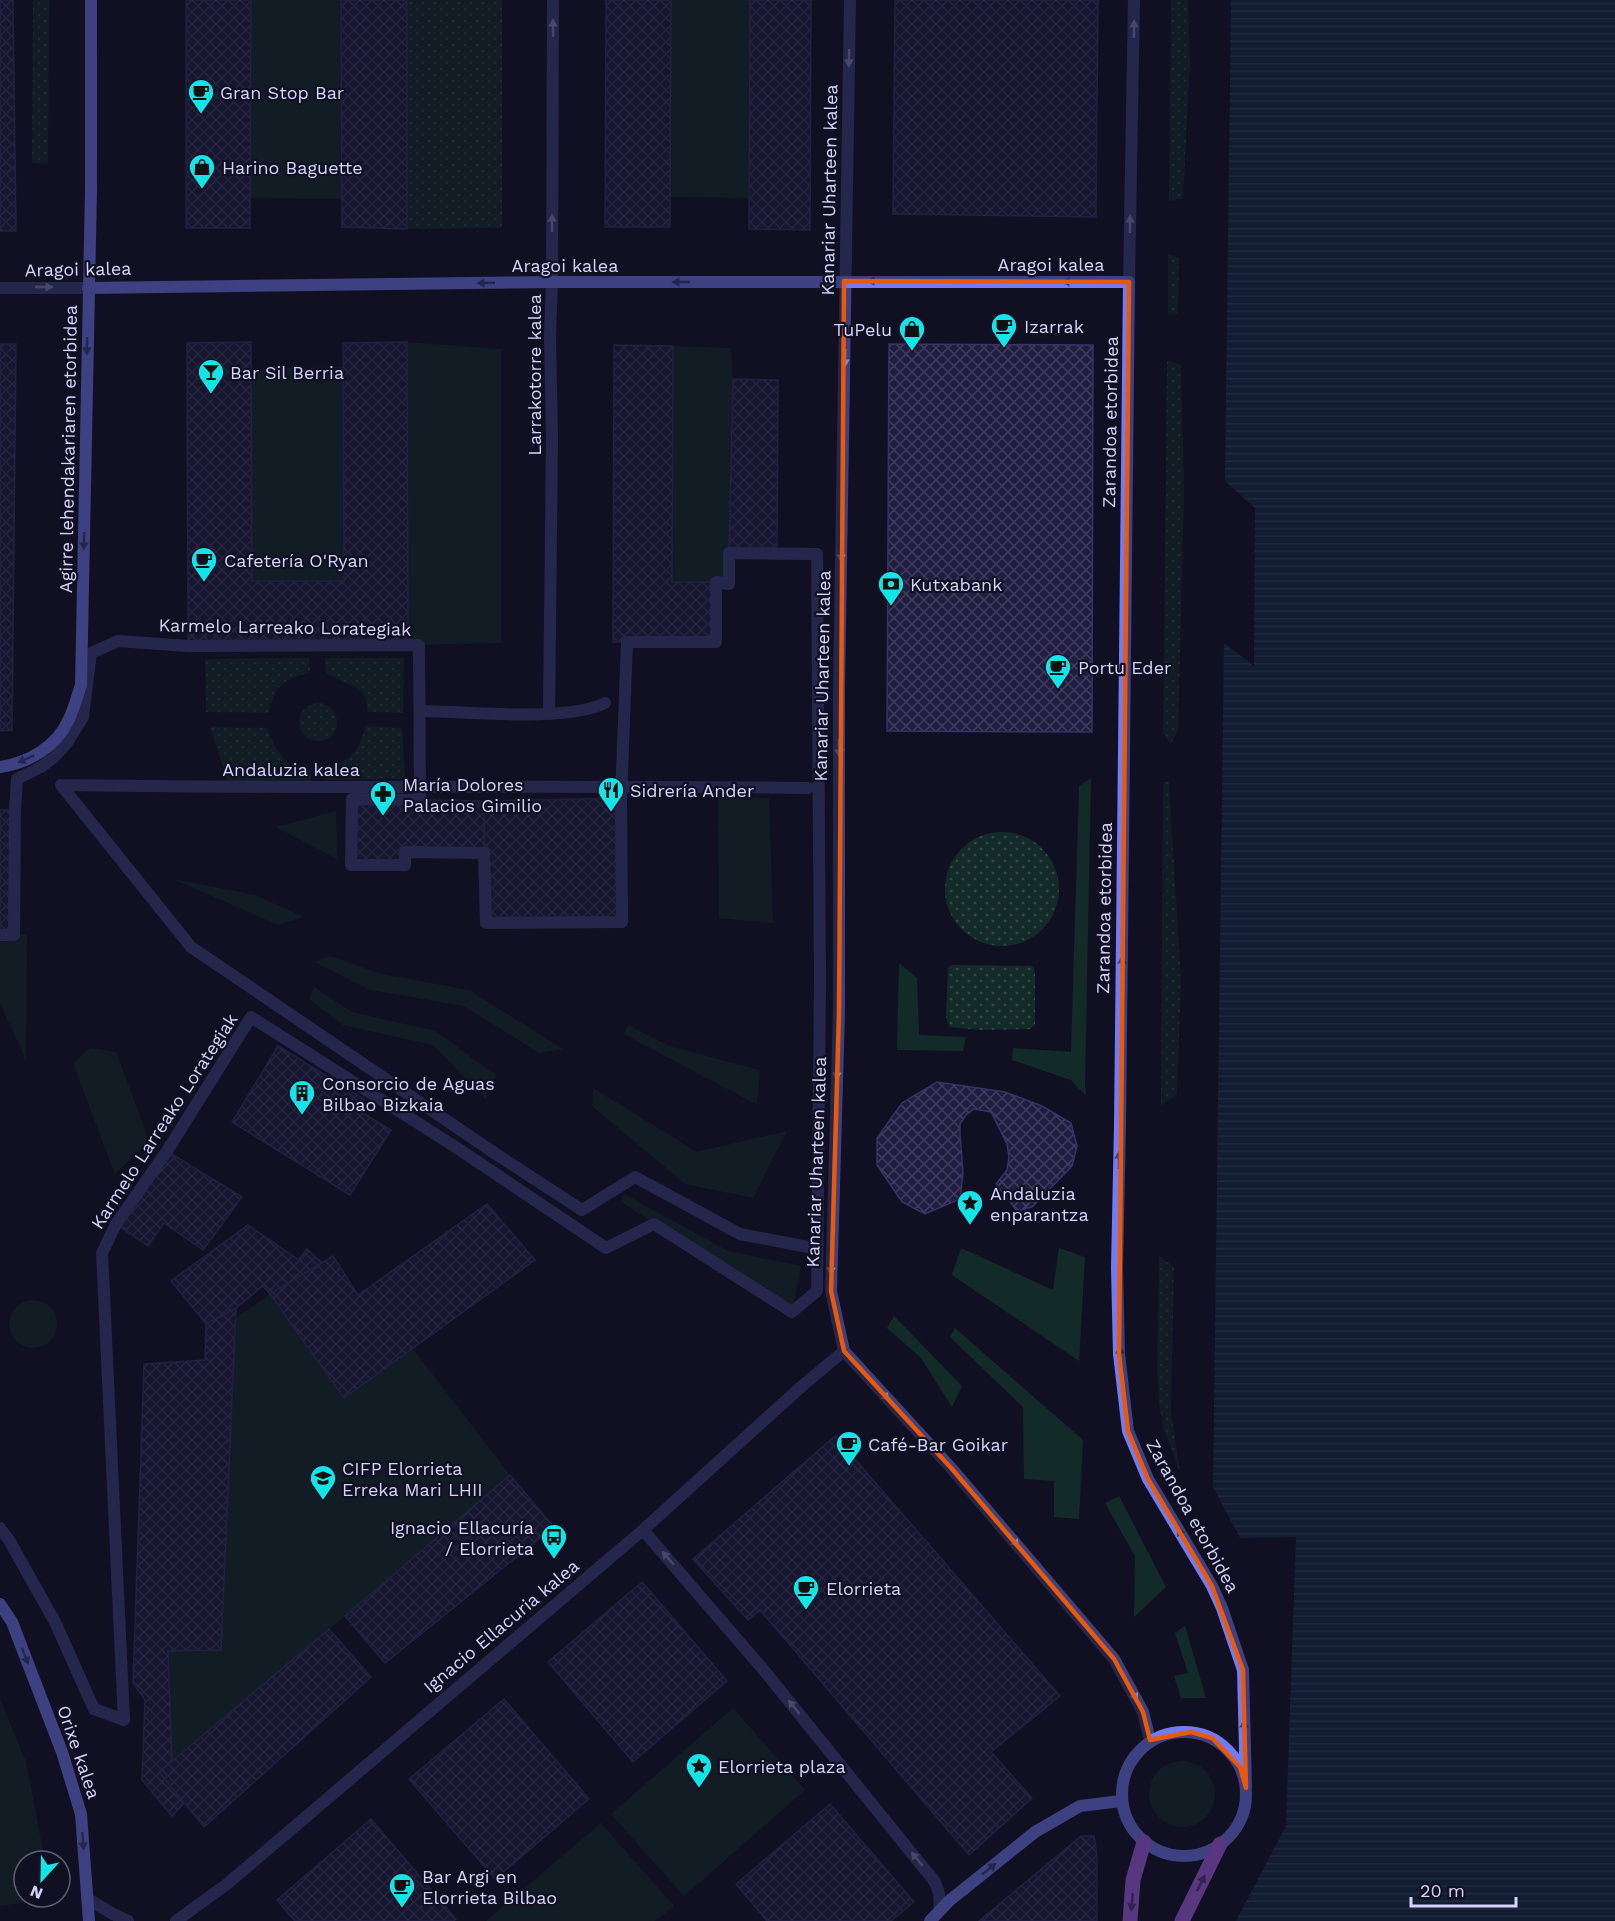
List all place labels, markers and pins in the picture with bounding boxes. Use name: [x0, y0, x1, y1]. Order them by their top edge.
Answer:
cafe icon: Gran Stop Bar: [186, 77, 216, 115]
place label: Gran Stop Bar: [220, 82, 344, 103]
shop icon: Harino Baguette: [187, 152, 217, 190]
place label: Harino Baguette: [222, 157, 363, 178]
cafe icon: Izarrak: [989, 311, 1019, 349]
shop icon: TuPelu: [897, 314, 927, 352]
place label: Izarrak: [1024, 316, 1084, 337]
place label: TuPelu: [833, 319, 892, 340]
bar icon: Bar Sil Berria: [196, 357, 226, 395]
place label: Bar Sil Berria: [230, 362, 344, 383]
cafe icon: Cafetería O'Ryan: [189, 545, 219, 583]
place label: Cafetería O'Ryan: [224, 550, 369, 571]
bank icon: Kutxabank: [876, 569, 906, 607]
place label: Kutxabank: [910, 574, 1002, 595]
cafe icon: Portu Eder: [1043, 652, 1073, 690]
place label: Portu Eder: [1078, 657, 1171, 678]
place label: María Dolores Palacios Gimilio: [403, 774, 542, 816]
restaurant icon: Sidrería Ander: [596, 775, 626, 813]
pharmacy icon: María Dolores Palacios Gimilio: [368, 779, 398, 817]
place label: Sidrería Ander: [630, 780, 754, 801]
place label: Consorcio de Aguas Bilbao Bizkaia: [322, 1073, 495, 1115]
building icon: Consorcio de Aguas Bilbao Bizkaia: [287, 1078, 317, 1116]
place label: Andaluzia enparantza: [990, 1183, 1089, 1225]
place icon: Andaluzia enparantza: [955, 1188, 985, 1226]
cafe icon: Café-Bar Goikar: [834, 1429, 864, 1467]
place label: Café-Bar Goikar: [868, 1434, 1008, 1455]
place label: CIFP Elorrieta Erreka Mari LHII: [342, 1458, 483, 1500]
school or university icon: CIFP Elorrieta Erreka Mari LHII: [308, 1463, 338, 1501]
place label: Ignacio Ellacuría / Elorrieta: [390, 1517, 534, 1559]
bus stop icon: Ignacio Ellacuría / Elorrieta: [539, 1522, 569, 1560]
cafe icon: Elorrieta: [791, 1573, 821, 1611]
place label: Elorrieta: [826, 1578, 901, 1599]
place icon: Elorrieta plaza: [684, 1751, 714, 1789]
place label: Elorrieta plaza: [718, 1756, 846, 1777]
place label: Bar Argi en Elorrieta Bilbao: [422, 1866, 557, 1908]
cafe icon: Bar Argi en Elorrieta Bilbao: [387, 1871, 417, 1909]

